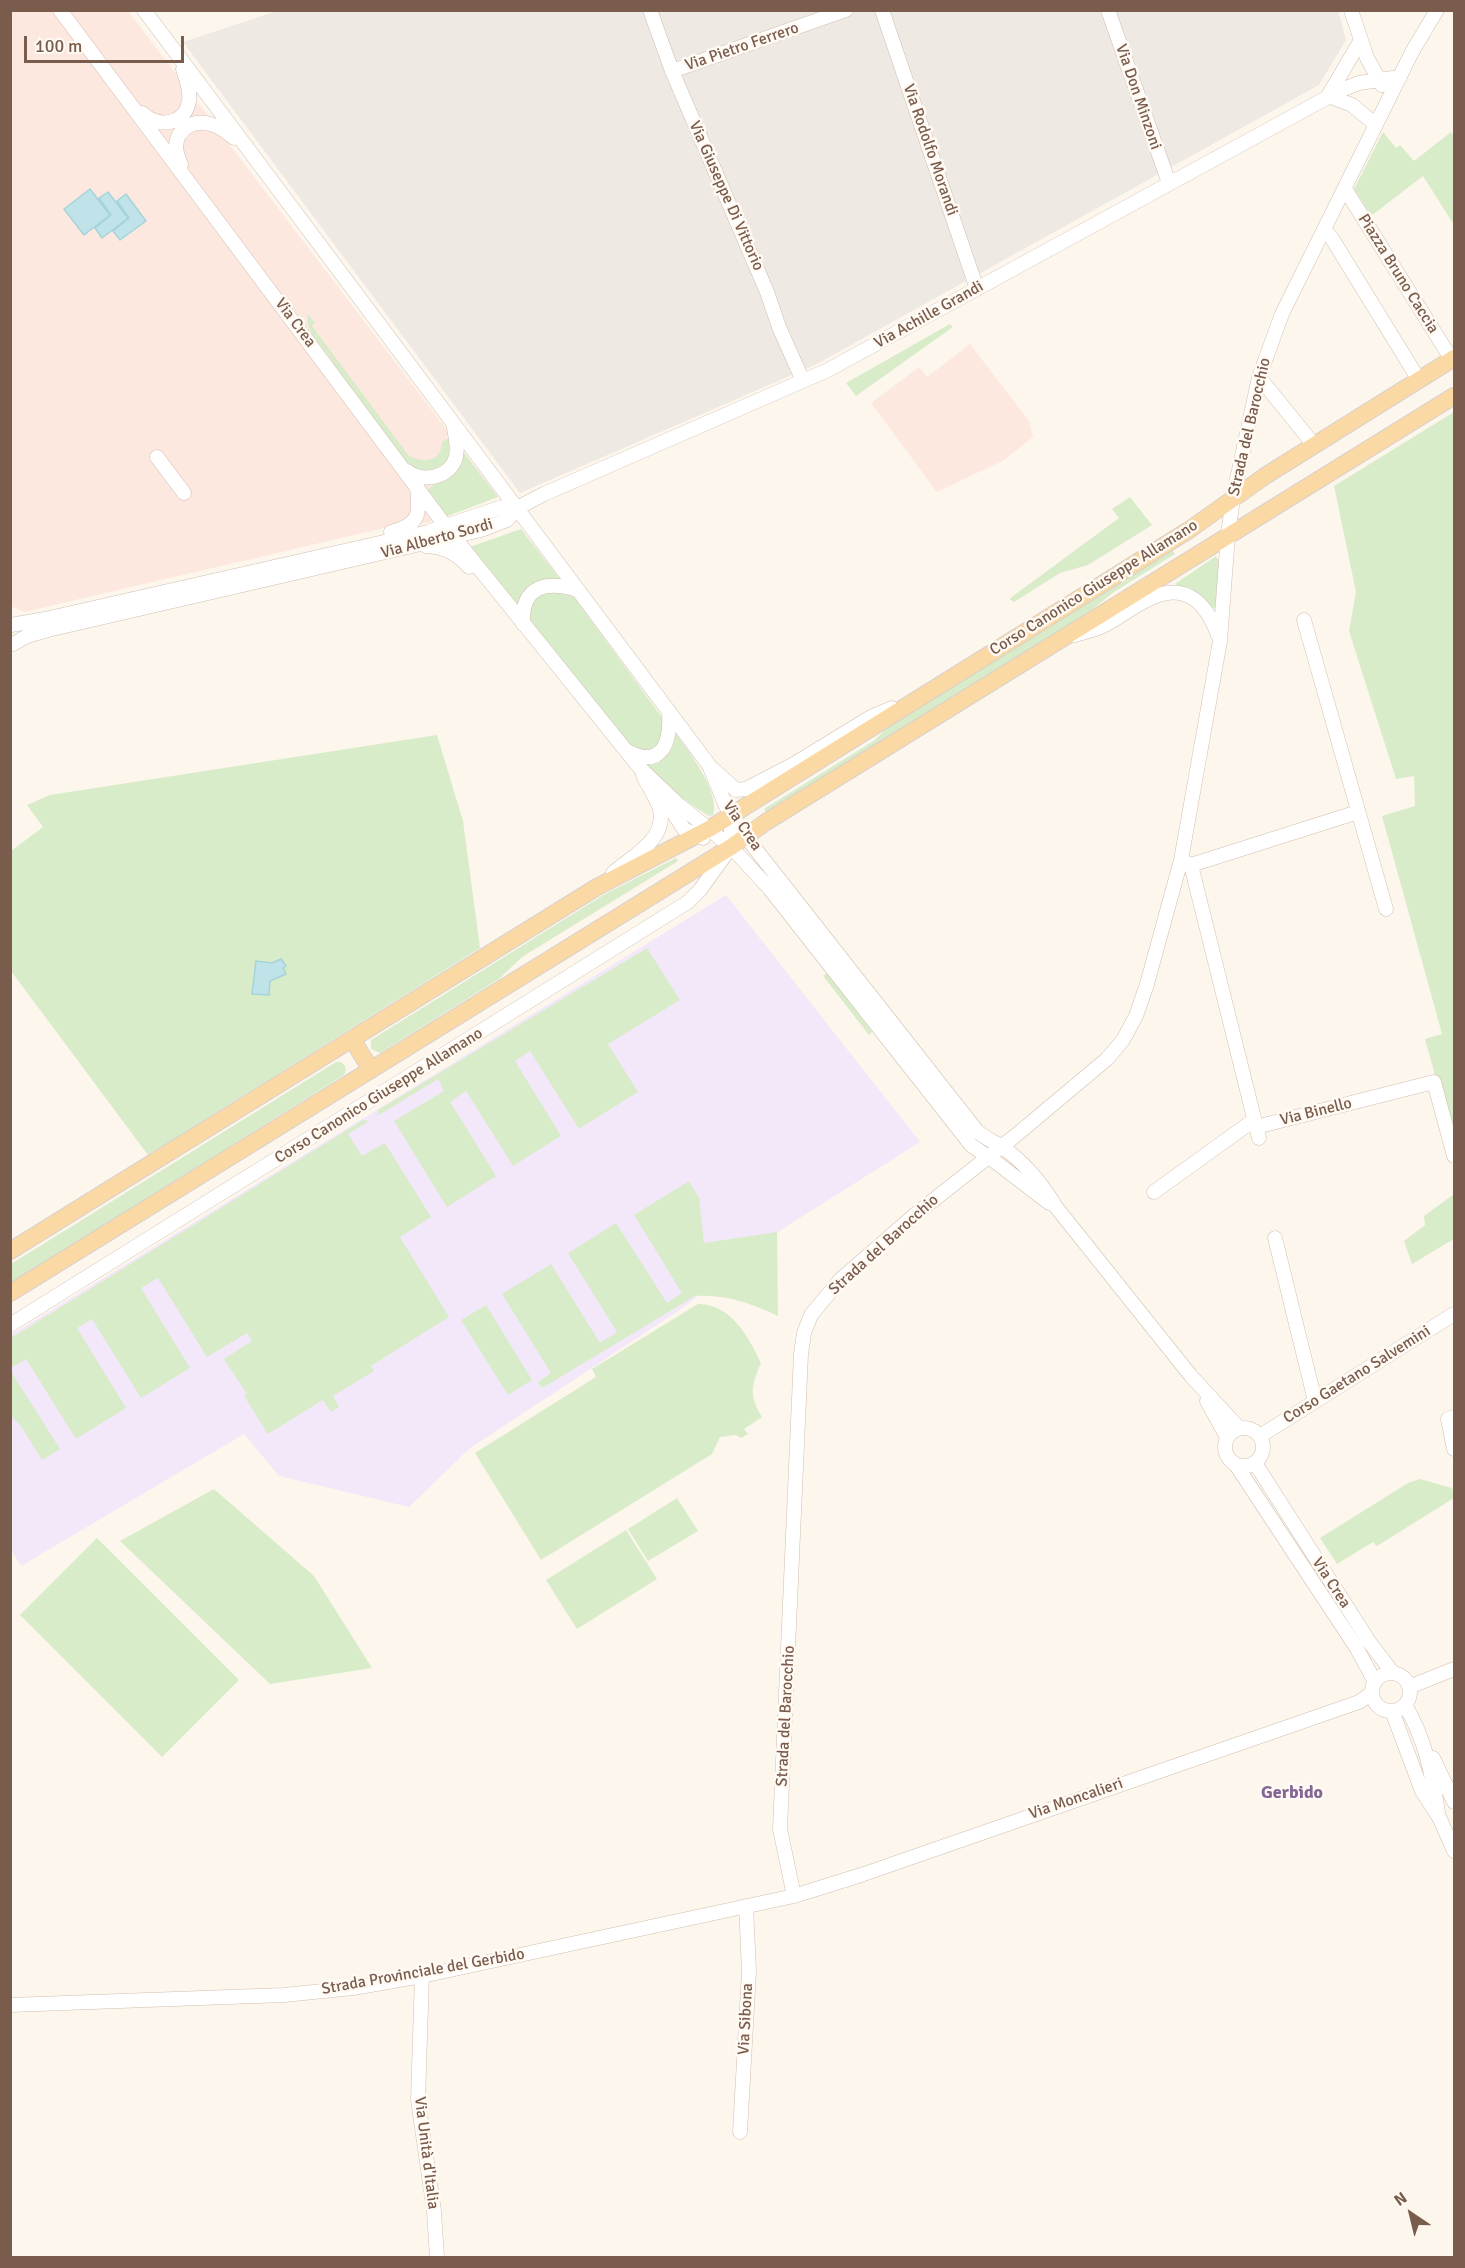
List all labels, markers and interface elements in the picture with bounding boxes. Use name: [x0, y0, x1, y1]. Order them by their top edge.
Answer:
street label: Via Pietro Ferrero: [683, 19, 801, 75]
scale bar: [27, 24, 188, 62]
text: 100 m: [35, 35, 82, 57]
street label: Via Don Minzoni: [1111, 42, 1165, 152]
street label: Via Rodolfo Morandi: [898, 82, 962, 218]
street label: Via Giuseppe Di Vittorio: [684, 118, 768, 274]
street label: Piazza Bruno Caccia: [1353, 211, 1443, 337]
street label: Via Achille Grandi: [871, 277, 987, 353]
street label: Via Crea: [270, 295, 320, 351]
street label: Strada del Barocchio: [1225, 356, 1275, 498]
street label: Via Alberto Sordi: [379, 515, 495, 563]
street label: Corso Canonico Giuseppe Allamano: [987, 516, 1201, 660]
street label: Via Crea: [718, 797, 766, 855]
street label: Corso Canonico Giuseppe Allamano: [272, 1024, 486, 1168]
street label: Via Binello: [1278, 1094, 1354, 1130]
street label: Strada del Barocchio: [825, 1191, 943, 1299]
street label: Corso Gaetano Salvemini: [1280, 1322, 1434, 1428]
street label: Via Crea: [1308, 1554, 1354, 1612]
street label: Strada del Barocchio: [773, 1645, 799, 1787]
street label: Via Moncalieri: [1026, 1774, 1126, 1824]
district label: Gerbido: [1261, 1782, 1323, 1804]
street label: Strada Provinciale del Gerbido: [320, 1945, 526, 1999]
street label: Via Sibona: [735, 1983, 757, 2055]
street label: Via Unità d'Italia: [410, 2096, 442, 2210]
north arrow: [1381, 2184, 1441, 2244]
text: N: [1390, 2188, 1411, 2211]

